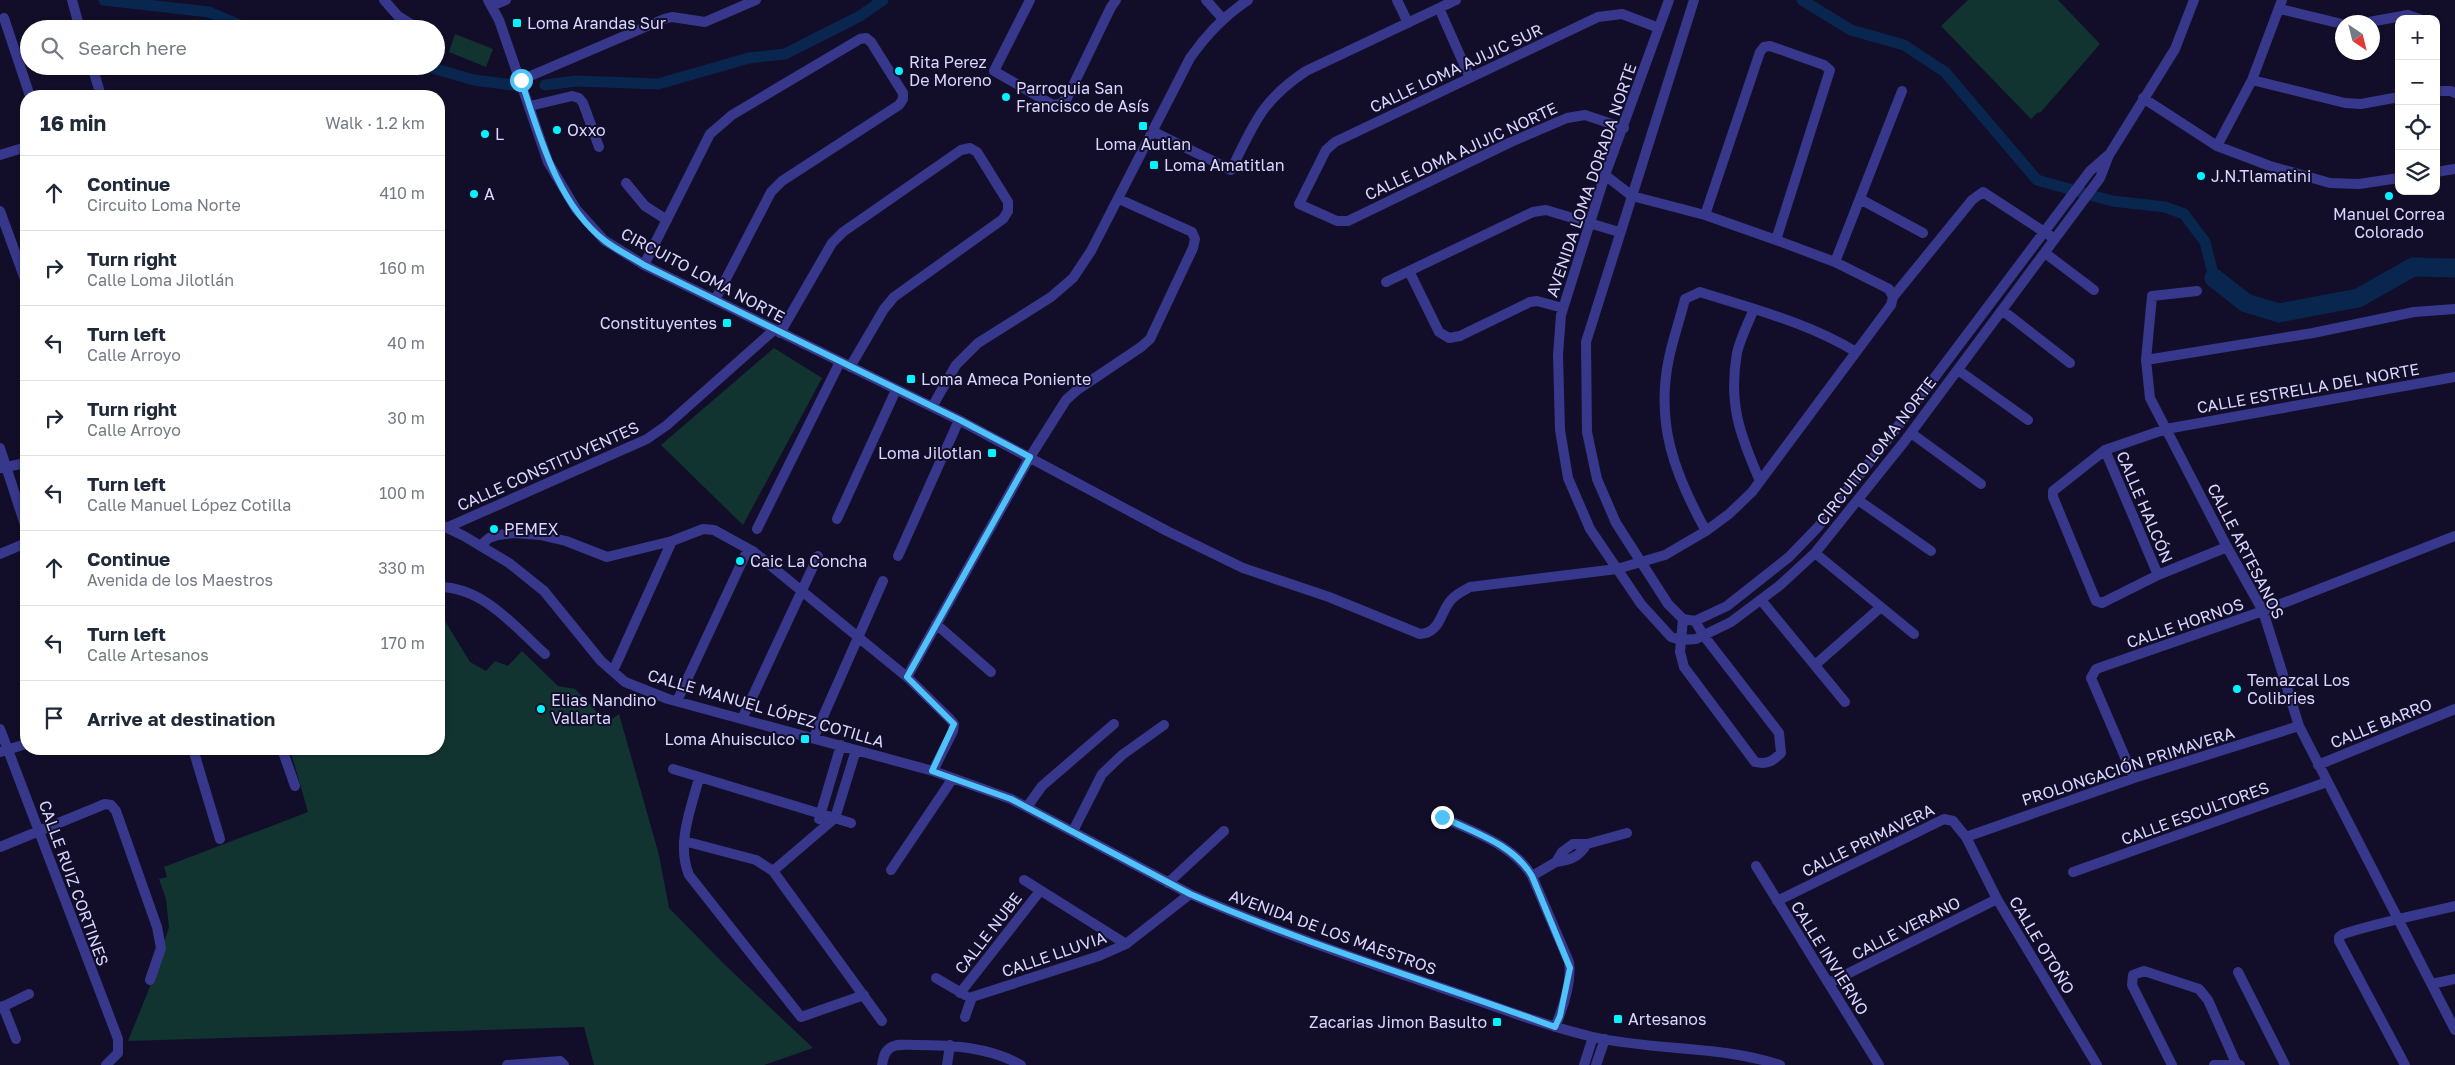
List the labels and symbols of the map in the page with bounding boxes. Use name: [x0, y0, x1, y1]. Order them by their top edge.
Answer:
place label: Loma Arandas Sur: [527, 13, 666, 33]
north arrow: [2335, 15, 2380, 60]
marker: Loma Arandas Sur: [511, 17, 523, 29]
street label: CALLE LOMA AJIJIC SUR: [1366, 19, 1546, 117]
place label: Rita Perez De Moreno: [909, 52, 992, 90]
street label: AVENIDA LOMA DORADA NORTE: [1541, 60, 1641, 300]
marker: Rita Perez De Moreno: [893, 65, 905, 77]
route start: [510, 69, 533, 92]
place label: Parroquia San Francisco de Asís: [1016, 78, 1149, 116]
marker: Parroquia San Francisco de Asís: [1000, 91, 1012, 103]
street label: CALLE LOMA AJIJIC NORTE: [1362, 98, 1560, 204]
place label: Oxxo: [567, 120, 606, 140]
marker: Loma Autlan: [1137, 120, 1149, 132]
place label: L: [495, 124, 504, 144]
marker: Oxxo: [551, 124, 563, 136]
marker: L: [479, 128, 491, 140]
place label: Loma Autlan: [1095, 134, 1191, 154]
place label: Loma Amatitlan: [1164, 155, 1285, 175]
marker: Loma Amatitlan: [1148, 159, 1160, 171]
place label: J.N.Tlamatini: [2211, 166, 2311, 186]
marker: J.N.Tlamatini: [2195, 170, 2207, 182]
place label: A: [484, 184, 495, 204]
marker: A: [468, 188, 480, 200]
marker: Manuel Correa Colorado: [2383, 190, 2395, 202]
place label: Manuel Correa Colorado: [2333, 204, 2445, 242]
street label: CIRCUITO LOMA NORTE: [618, 223, 788, 327]
place label: Constituyentes: [600, 313, 717, 333]
marker: Constituyentes: [721, 317, 733, 329]
street label: CALLE ESTRELLA DEL NORTE: [2195, 359, 2421, 417]
place label: Loma Ameca Poniente: [921, 369, 1091, 389]
marker: Loma Ameca Poniente: [905, 373, 917, 385]
street label: CIRCUITO LOMA NORTE: [1812, 373, 1940, 529]
street label: CALLE CONSTITUYENTES: [454, 417, 642, 515]
place label: Loma Jilotlan: [878, 443, 982, 463]
marker: Loma Jilotlan: [986, 447, 998, 459]
street label: CALLE HALCÓN: [2112, 448, 2178, 566]
street label: CALLE ARTESANOS: [2203, 480, 2289, 622]
place label: PEMEX: [504, 519, 559, 539]
marker: PEMEX: [488, 523, 500, 535]
place label: Caic La Concha: [750, 551, 867, 571]
marker: Caic La Concha: [734, 555, 746, 567]
street label: CALLE HORNOS: [2124, 594, 2246, 652]
street label: CALLE MANUEL LÓPEZ COTILLA: [645, 665, 887, 752]
place label: Temazcal Los Colibries: [2247, 670, 2350, 708]
marker: Temazcal Los Colibries: [2231, 683, 2243, 695]
place label: Elias Nandino Vallarta: [551, 690, 656, 728]
street label: CALLE BARRO: [2327, 693, 2435, 753]
marker: Elias Nandino Vallarta: [535, 703, 547, 715]
street label: PROLONGACIÓN PRIMAVERA: [2019, 722, 2237, 810]
place label: Loma Ahuisculco: [665, 729, 795, 749]
marker: Loma Ahuisculco: [799, 733, 811, 745]
street label: CALLE ESCULTORES: [2118, 777, 2272, 849]
street label: CALLE RUIZ CORTINES: [35, 797, 113, 969]
street label: CALLE PRIMAVERA: [1799, 799, 1938, 881]
route end: [1431, 806, 1454, 829]
street label: AVENIDA DE LOS MAESTROS: [1227, 885, 1439, 979]
street label: CALLE NUBE: [950, 888, 1026, 978]
street label: CALLE VERANO: [1848, 892, 1964, 964]
street label: CALLE OTOÑO: [2005, 893, 2079, 997]
street label: CALLE INVIERNO: [1787, 897, 1873, 1019]
street label: CALLE LLUVIA: [999, 927, 1109, 981]
place label: Artesanos: [1628, 1009, 1706, 1029]
place label: Zacarias Jimon Basulto: [1309, 1012, 1487, 1032]
marker: Artesanos: [1612, 1013, 1624, 1025]
marker: Zacarias Jimon Basulto: [1491, 1016, 1503, 1028]

